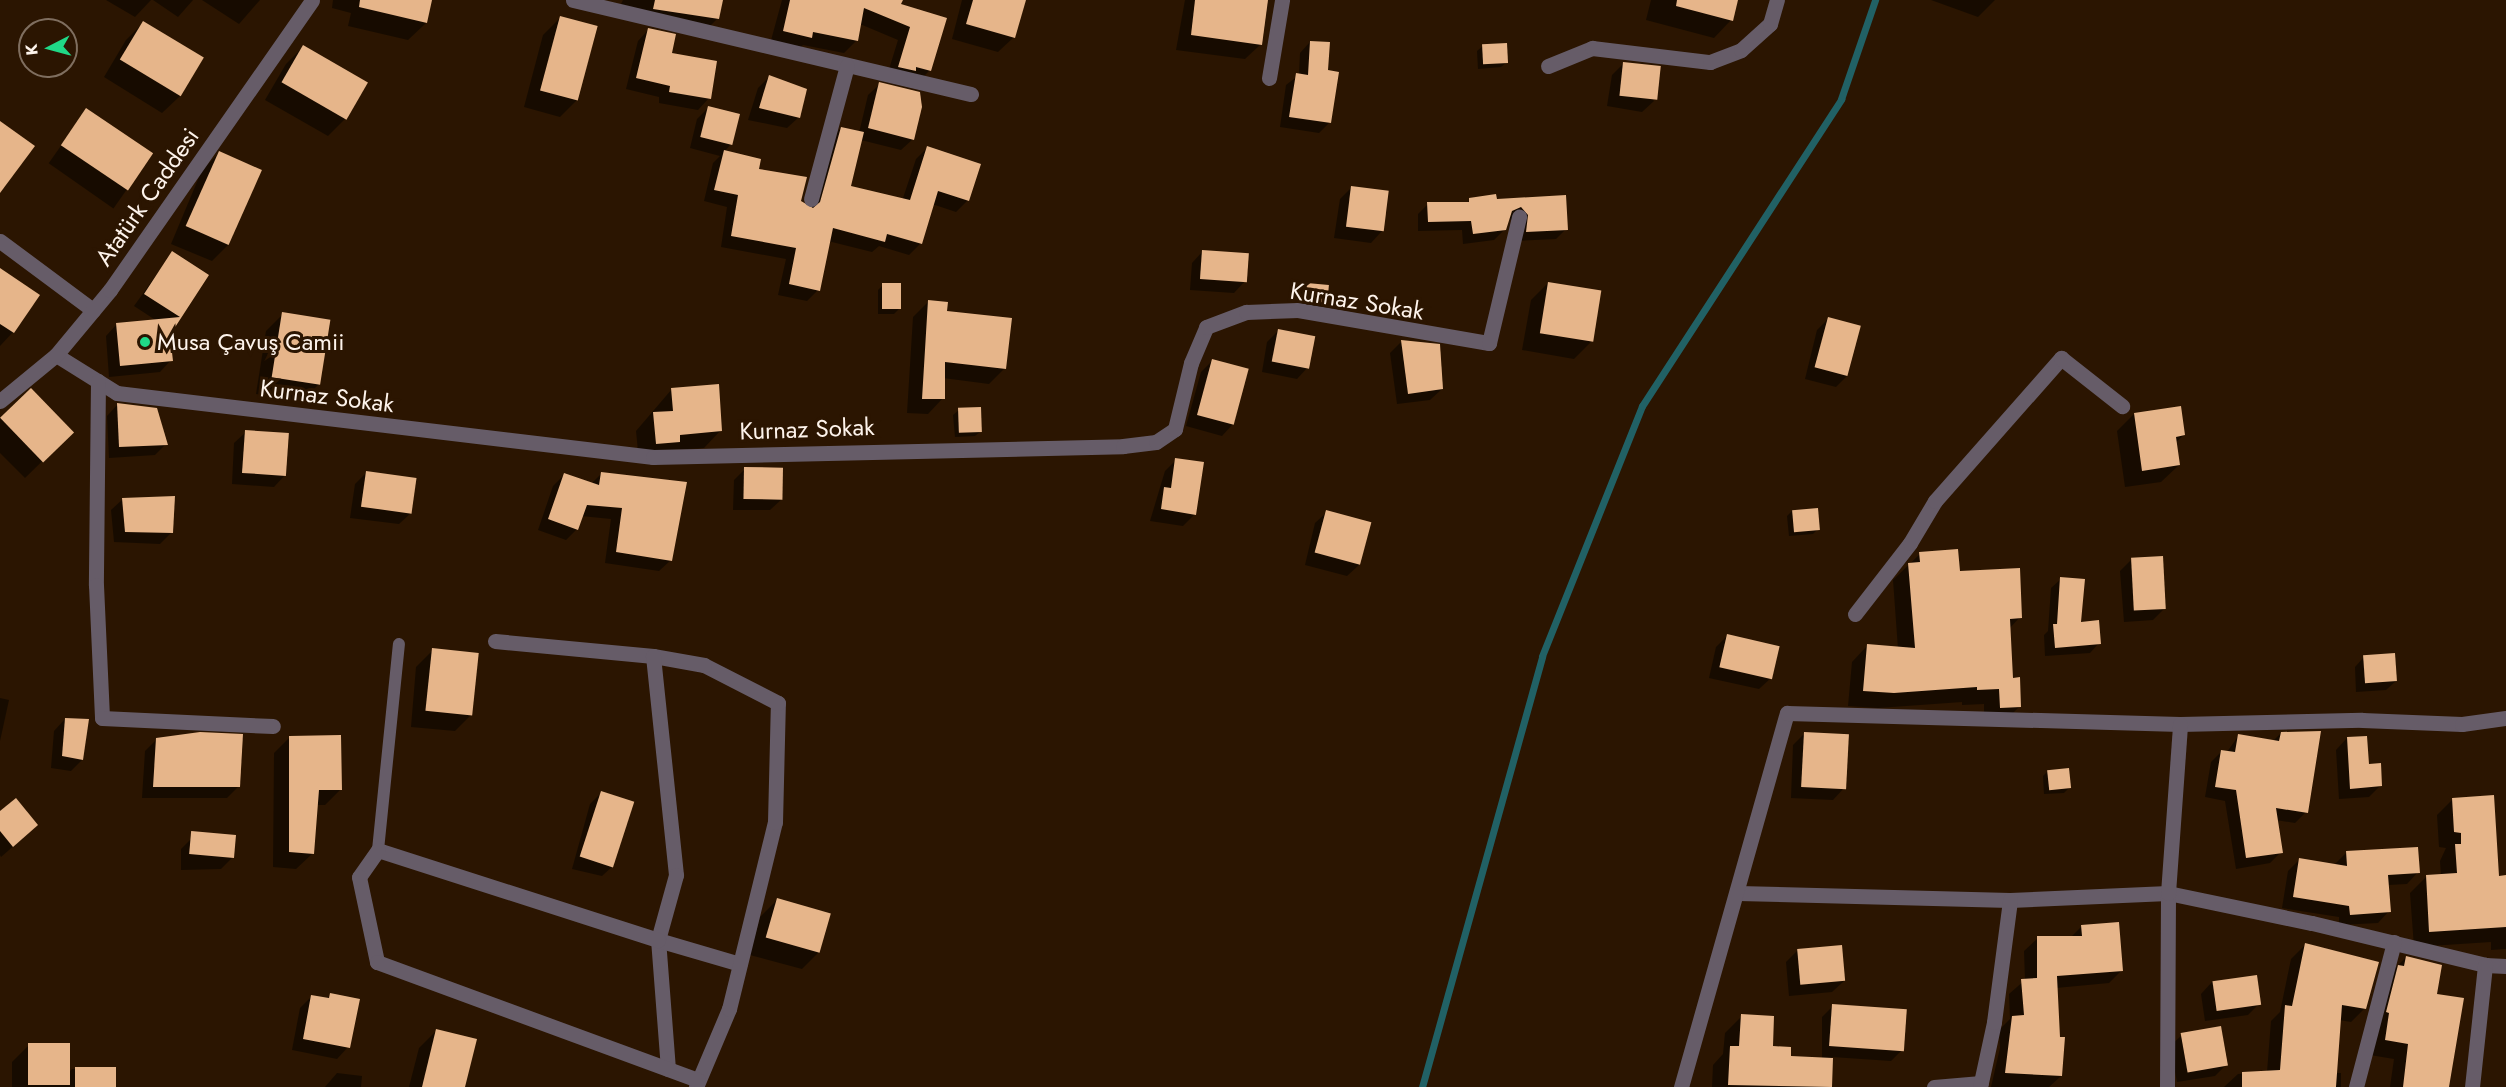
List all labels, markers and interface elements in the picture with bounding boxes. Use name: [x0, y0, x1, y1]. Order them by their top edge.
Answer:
north arrow: [18, 18, 78, 78]
text: K: [20, 43, 44, 56]
street label: Atatürk Caddesi: [89, 123, 205, 271]
street label: Kurnaz Sokak: [1288, 276, 1426, 326]
place label: Musa Çavuş Camii: [157, 328, 345, 356]
marker: Musa Çavuş Camii: [138, 335, 152, 349]
street label: Kurnaz Sokak: [258, 373, 396, 419]
street label: Kurnaz Sokak: [739, 412, 875, 446]

